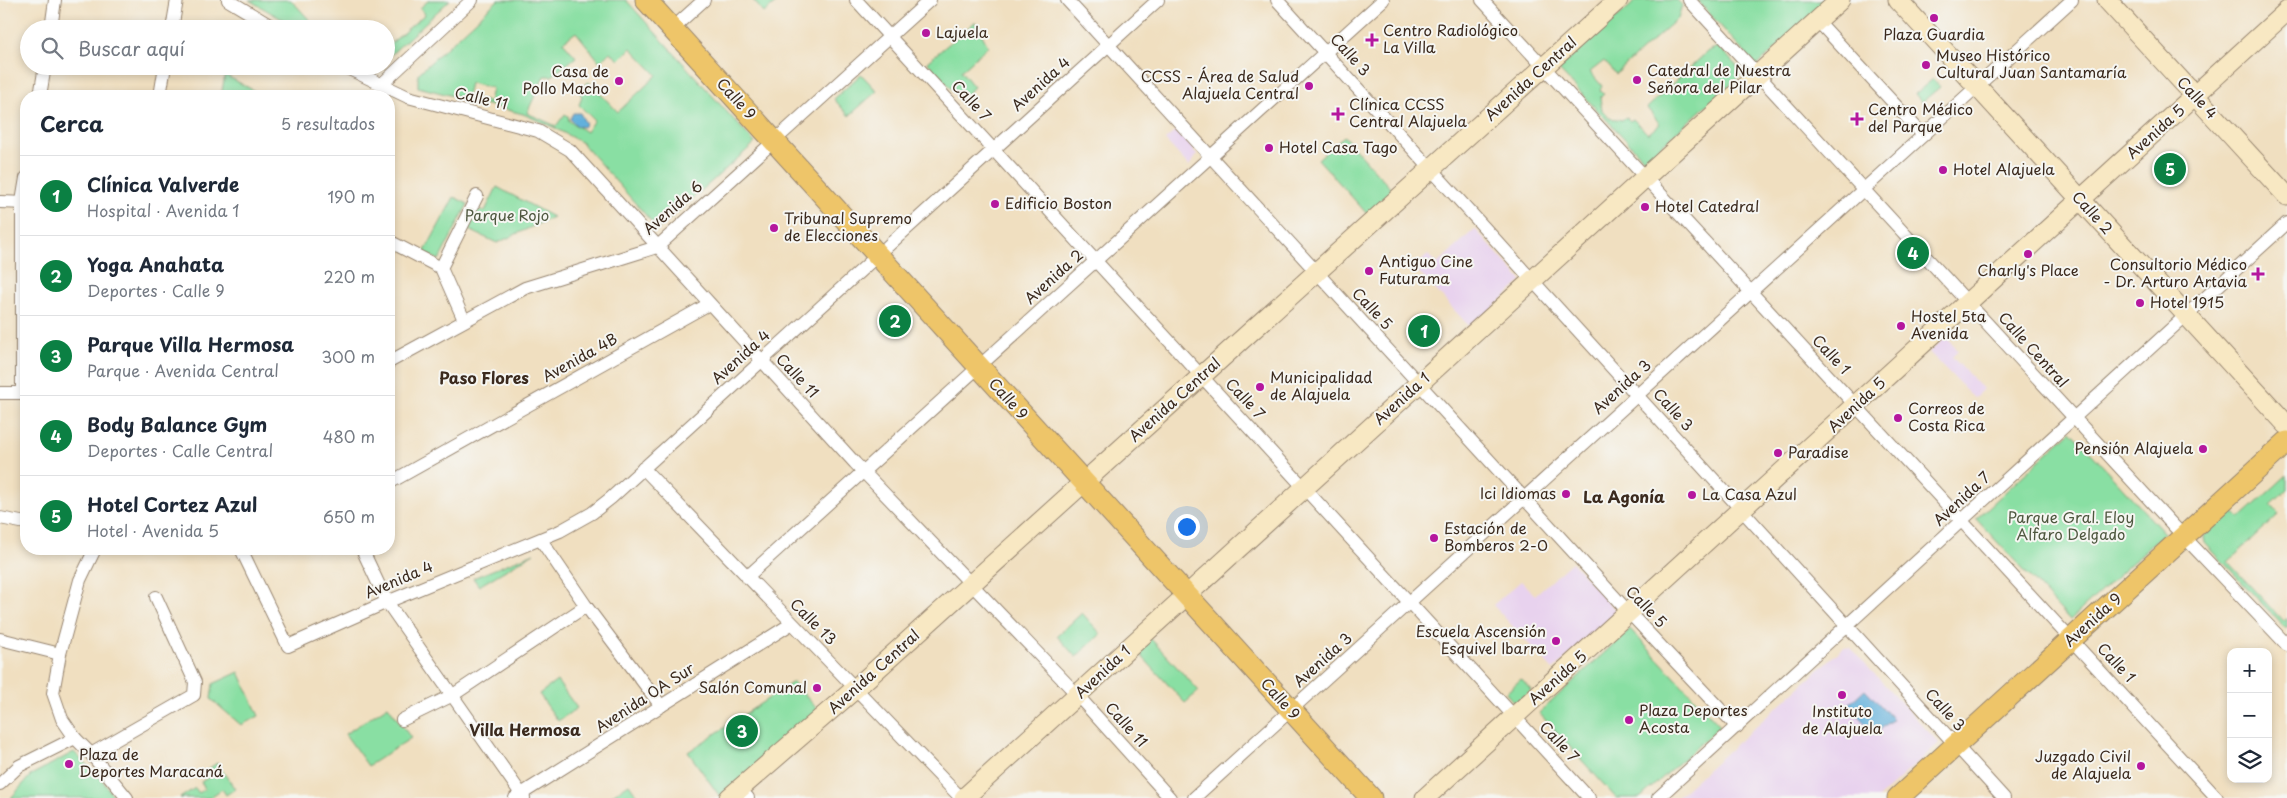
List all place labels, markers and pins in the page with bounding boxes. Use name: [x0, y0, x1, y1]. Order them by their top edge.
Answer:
marker: Plaza Guardia: [1928, 12, 1940, 24]
place label: Centro Radiológico La Villa: [1383, 18, 1518, 58]
place label: Lajuela: [936, 20, 989, 43]
place label: Plaza Guardia: [1883, 22, 1985, 45]
marker: Lajuela: [920, 27, 932, 39]
marker: Centro Radiológico La Villa: [1365, 33, 1379, 47]
place label: Museo Histórico Cultural Juan Santamaría: [1936, 43, 2127, 83]
place label: Catedral de Nuestra Señora del Pilar: [1647, 58, 1792, 98]
place label: Casa de Pollo Macho: [523, 59, 609, 99]
marker: Museo Histórico Cultural Juan Santamaría: [1920, 59, 1932, 71]
place label: CCSS - Área de Salud Alajuela Central: [1141, 64, 1299, 104]
marker: Catedral de Nuestra Señora del Pilar: [1631, 74, 1643, 86]
marker: Casa de Pollo Macho: [613, 75, 625, 87]
marker: CCSS - Área de Salud Alajuela Central: [1303, 80, 1315, 92]
place label: Clínica CCSS Central Alajuela: [1349, 92, 1467, 132]
place label: Centro Médico del Parque: [1868, 97, 1973, 137]
marker: Clínica CCSS Central Alajuela: [1331, 107, 1345, 121]
marker: Centro Médico del Parque: [1850, 112, 1864, 126]
place label: Hotel Casa Tago: [1279, 135, 1398, 158]
marker: Hotel Casa Tago: [1263, 142, 1275, 154]
pin: 5: [2154, 150, 2186, 188]
place label: Hotel Alajuela: [1953, 157, 2055, 180]
marker: Hotel Alajuela: [1937, 164, 1949, 176]
place label: Edificio Boston: [1005, 191, 1112, 214]
place label: Hotel Catedral: [1655, 194, 1759, 217]
marker: Edificio Boston: [989, 198, 1001, 210]
marker: Hotel Catedral: [1639, 201, 1651, 213]
place label: Tribunal Supremo de Elecciones: [784, 206, 912, 246]
marker: Tribunal Supremo de Elecciones: [768, 222, 780, 234]
pin: 4: [1897, 234, 1929, 272]
marker: Charly's Place: [2022, 248, 2034, 260]
place label: Antiguo Cine Futurama: [1379, 249, 1473, 289]
place label: Consultorio Médico - Dr. Arturo Artavia: [2103, 252, 2248, 292]
place label: Charly's Place: [1977, 258, 2079, 281]
marker: Antiguo Cine Futurama: [1363, 265, 1375, 277]
marker: Consultorio Médico - Dr. Arturo Artavia: [2251, 267, 2265, 281]
place label: Hotel 1915: [2150, 290, 2224, 313]
marker: Hotel 1915: [2134, 297, 2146, 309]
pin: 2: [879, 302, 911, 340]
place label: Hostel 5ta Avenida: [1911, 304, 1987, 344]
pin: 1: [1408, 312, 1440, 350]
marker: Hostel 5ta Avenida: [1895, 320, 1907, 332]
place label: Municipalidad de Alajuela: [1270, 365, 1372, 405]
marker: Municipalidad de Alajuela: [1254, 381, 1266, 393]
place label: Correos de Costa Rica: [1908, 396, 1985, 436]
marker: Correos de Costa Rica: [1892, 412, 1904, 424]
place label: Pensión Alajuela: [2074, 436, 2194, 459]
place label: Paradise: [1788, 440, 1849, 463]
marker: Pensión Alajuela: [2197, 443, 2209, 455]
marker: Paradise: [1772, 447, 1784, 459]
place label: Ici Idiomas: [1480, 481, 1556, 504]
place label: La Casa Azul: [1702, 482, 1797, 505]
marker: Ici Idiomas: [1560, 488, 1572, 500]
marker: La Casa Azul: [1686, 489, 1698, 501]
place label: Estación de Bomberos 2-0: [1444, 516, 1548, 556]
marker: Estación de Bomberos 2-0: [1428, 532, 1440, 544]
place label: Escuela Ascensión Esquivel Ibarra: [1416, 619, 1546, 659]
marker: Escuela Ascensión Esquivel Ibarra: [1550, 635, 1562, 647]
place label: Salón Comunal: [699, 675, 807, 698]
marker: Salón Comunal: [811, 682, 823, 694]
marker: Instituto de Alajuela: [1836, 689, 1848, 701]
place label: Plaza Deportes Acosta: [1639, 698, 1748, 738]
place label: Instituto de Alajuela: [1802, 699, 1883, 739]
pin: 3: [726, 712, 758, 750]
marker: Plaza Deportes Acosta: [1623, 714, 1635, 726]
place label: Plaza de Deportes Maracaná: [79, 742, 224, 782]
place label: Juzgado Civil de Alajuela: [2035, 744, 2132, 784]
marker: Plaza de Deportes Maracaná: [63, 758, 75, 770]
marker: Juzgado Civil de Alajuela: [2135, 760, 2147, 772]

